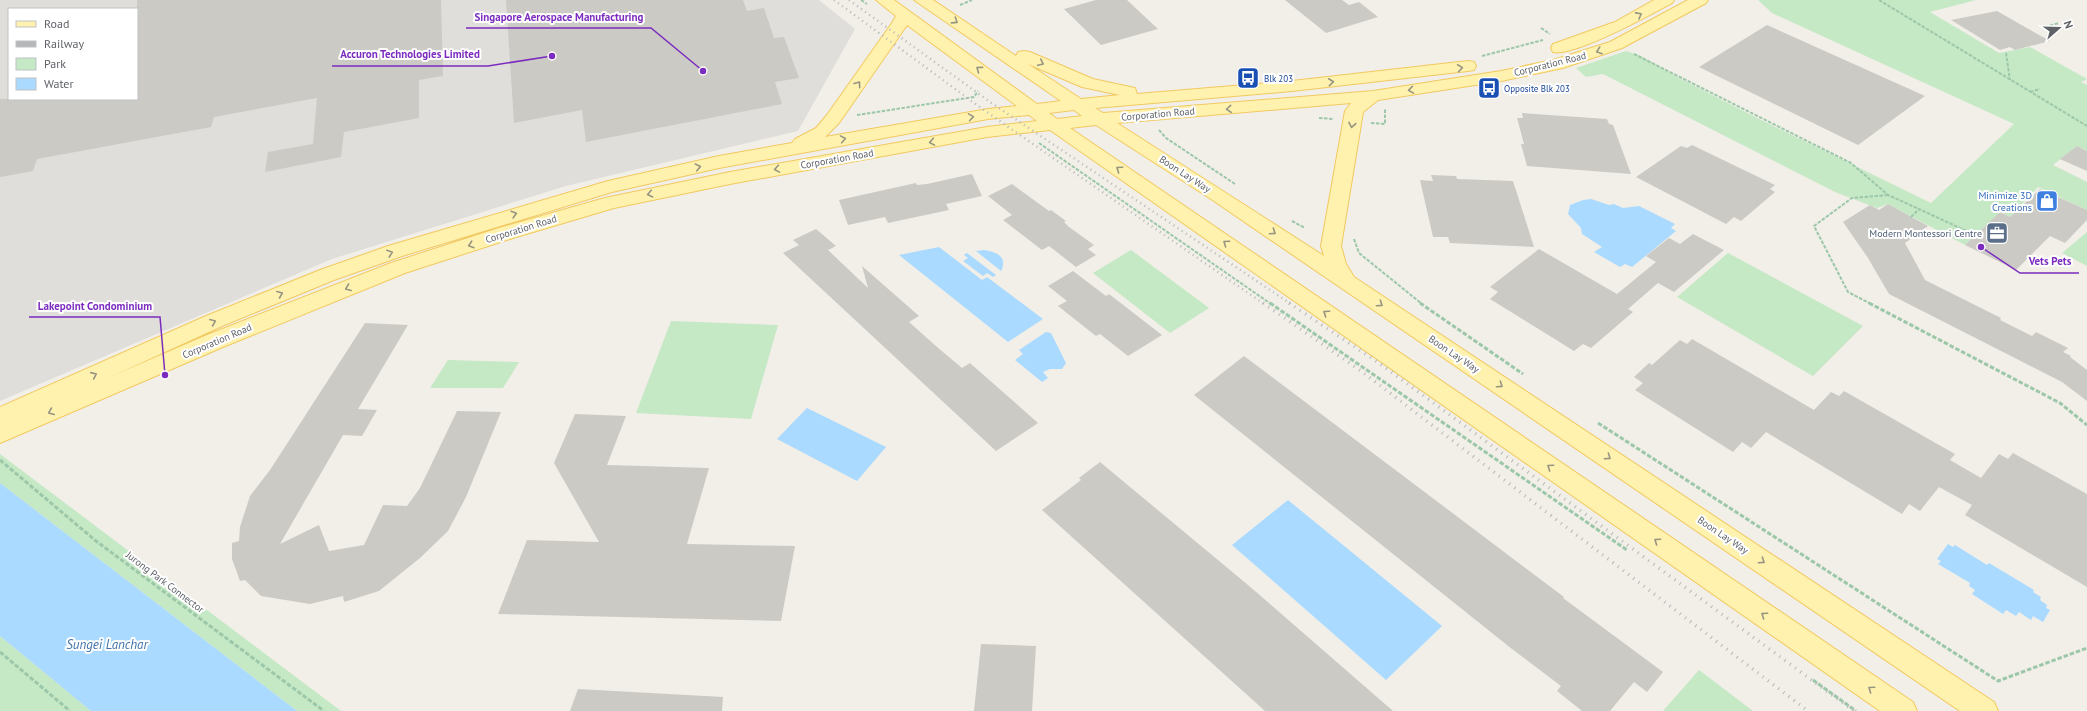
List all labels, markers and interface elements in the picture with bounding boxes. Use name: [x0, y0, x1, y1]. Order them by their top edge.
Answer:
callout: Singapore Aerospace Manufacturing: [466, 5, 651, 28]
legend: [8, 8, 138, 100]
north arrow: [2039, 8, 2079, 48]
text: Singapore Aerospace Manufacturing: [475, 10, 644, 24]
one-way arrow: [1635, 13, 1642, 20]
text: Road: [44, 16, 69, 31]
one-way arrow: [950, 16, 957, 23]
text: N: [2061, 19, 2076, 30]
text: Railway: [44, 36, 84, 51]
callout: Accuron Technologies Limited: [332, 43, 488, 66]
one-way arrow: [1596, 46, 1603, 54]
text: Accuron Technologies Limited: [340, 47, 480, 61]
street label: Corporation Road: [1513, 49, 1587, 79]
text: Park: [44, 56, 66, 71]
one-way arrow: [1037, 58, 1044, 66]
one-way arrow: [1457, 64, 1463, 73]
bus stop icon: Blk 203: [1235, 65, 1261, 91]
one-way arrow: [976, 67, 983, 74]
place label: Blk 203: [1264, 73, 1293, 84]
bus stop icon: Opposite Blk 203: [1476, 75, 1502, 101]
text: Water: [44, 76, 74, 91]
one-way arrow: [1328, 78, 1334, 87]
one-way arrow: [853, 81, 860, 88]
place label: Opposite Blk 203: [1504, 83, 1570, 94]
one-way arrow: [1408, 85, 1414, 94]
street label: Corporation Road: [1121, 104, 1195, 124]
one-way arrow: [1226, 104, 1232, 113]
one-way arrow: [968, 113, 974, 122]
one-way arrow: [1348, 122, 1357, 128]
one-way arrow: [840, 135, 846, 144]
one-way arrow: [929, 138, 935, 146]
street label: Corporation Road: [799, 146, 875, 172]
street label: Boon Lay Way: [1157, 153, 1214, 196]
one-way arrow: [695, 163, 701, 171]
one-way arrow: [774, 164, 781, 173]
one-way arrow: [1117, 167, 1124, 174]
shop icon: Minimize 3D Creations: [2034, 188, 2060, 214]
place label: Minimize 3D Creations: [1978, 189, 2032, 214]
one-way arrow: [647, 190, 653, 198]
one-way arrow: [511, 210, 518, 219]
street label: Corporation Road: [484, 212, 558, 246]
office icon: Modern Montessori Centre: [1984, 220, 2010, 246]
one-way arrow: [1269, 227, 1276, 235]
place label: Modern Montessori Centre: [1869, 227, 1982, 240]
one-way arrow: [468, 240, 475, 248]
one-way arrow: [1224, 241, 1231, 248]
one-way arrow: [387, 249, 394, 257]
callout: Vets Pets: [2020, 250, 2079, 273]
text: Vets Pets: [2028, 254, 2072, 268]
one-way arrow: [345, 283, 352, 291]
one-way arrow: [276, 291, 283, 299]
callout: Lakepoint Condominium: [29, 294, 160, 317]
text: Lakepoint Condominium: [38, 299, 152, 313]
one-way arrow: [1376, 299, 1383, 307]
one-way arrow: [1324, 311, 1331, 318]
one-way arrow: [209, 319, 216, 327]
street label: Corporation Road: [180, 321, 254, 361]
street label: Boon Lay Way: [1426, 332, 1482, 376]
one-way arrow: [90, 372, 98, 380]
one-way arrow: [1496, 380, 1503, 388]
one-way arrow: [48, 407, 56, 415]
one-way arrow: [1603, 453, 1610, 460]
one-way arrow: [1548, 465, 1555, 472]
street label: Boon Lay Way: [1695, 513, 1751, 557]
one-way arrow: [1655, 539, 1662, 546]
street label: Jurong Park Connector: [123, 548, 207, 616]
one-way arrow: [1758, 557, 1765, 564]
one-way arrow: [1762, 613, 1769, 620]
water label: Sungei Lanchar: [66, 636, 148, 653]
one-way arrow: [1869, 687, 1876, 694]

